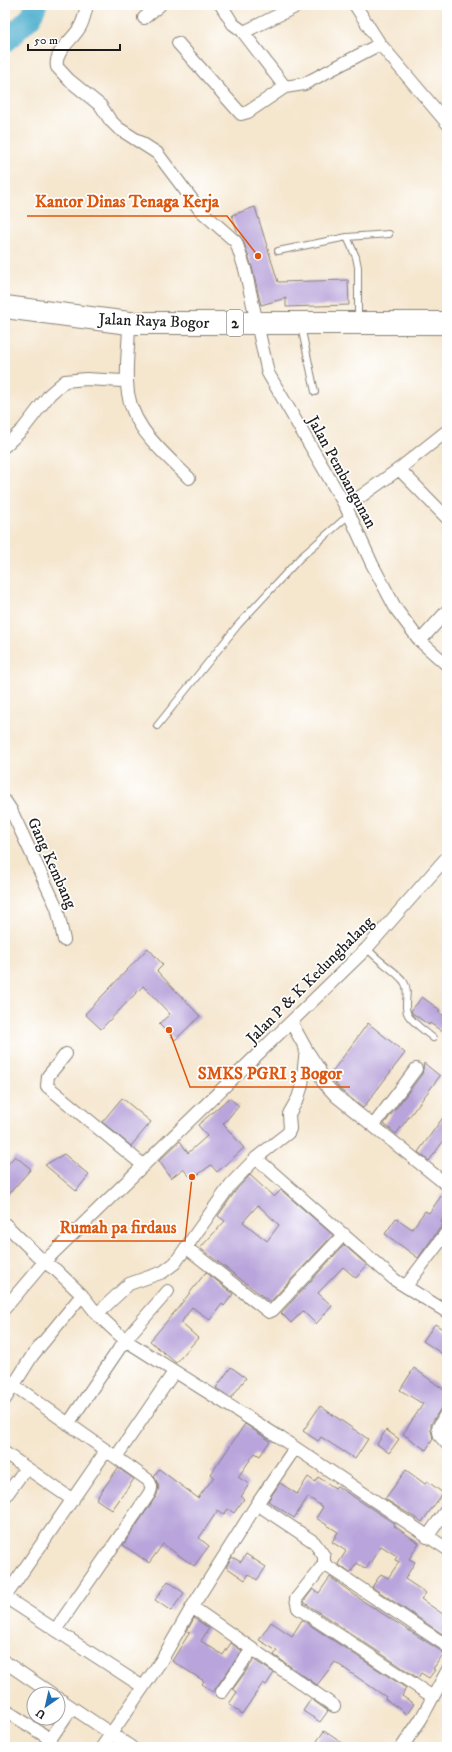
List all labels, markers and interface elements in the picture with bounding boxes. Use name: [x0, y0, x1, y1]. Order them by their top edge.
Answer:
scale bar: [28, 26, 120, 52]
text: 50 m: [34, 33, 58, 48]
callout: Kantor Dinas Tenaga Kerja: [27, 187, 227, 216]
text: Kantor Dinas Tenaga Kerja: [35, 191, 220, 213]
street label: Jalan Raya Bogor: [96, 309, 210, 333]
road number: 2: [227, 310, 243, 336]
street label: Jalan Pembangunan: [302, 410, 381, 532]
street label: Gang Kembang: [23, 814, 81, 912]
street label: Jalan P & K Kedunghalang: [241, 912, 378, 1049]
callout: SMKS PGRI 3 Bogor: [190, 1058, 350, 1087]
text: SMKS PGRI 3 Bogor: [198, 1063, 343, 1085]
callout: Rumah pa firdaus: [52, 1212, 185, 1241]
text: Rumah pa firdaus: [60, 1217, 177, 1239]
north arrow: [26, 1686, 66, 1726]
text: U: [33, 1705, 48, 1722]

